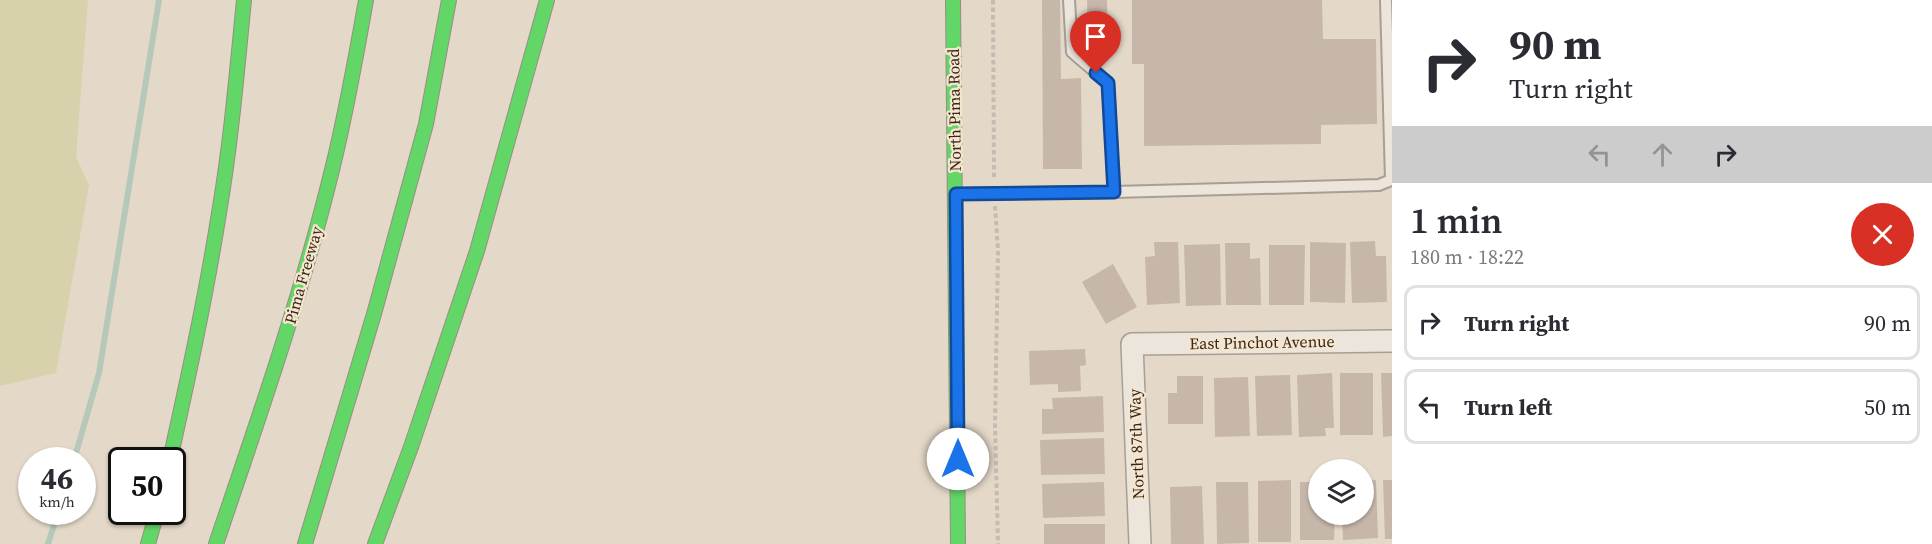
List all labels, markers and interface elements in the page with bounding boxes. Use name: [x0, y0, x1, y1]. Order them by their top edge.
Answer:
pin: [1070, 11, 1121, 73]
text: 90 m: [1509, 15, 1602, 73]
icon: arrive: [1079, 20, 1112, 53]
icon: right: [1410, 24, 1488, 102]
street label: North Pima Road: [942, 48, 966, 172]
text: Turn right: [1509, 70, 1633, 107]
icon: left: [1583, 138, 1616, 171]
icon: ahead: [1646, 138, 1679, 171]
icon: right: [1709, 138, 1742, 171]
text: 1 min: [1410, 196, 1502, 245]
button: close: [1851, 203, 1914, 266]
street label: Pima Freeway: [279, 223, 328, 326]
text: 180 m · 18:22: [1410, 243, 1524, 271]
icon: right: [1413, 306, 1446, 339]
text: Turn right: [1464, 308, 1569, 338]
text: 90 m: [1864, 308, 1911, 338]
street label: East Pinchot Avenue: [1189, 330, 1335, 354]
street label: North 87th Way: [1123, 388, 1149, 500]
icon: left: [1413, 390, 1446, 423]
text: Turn left: [1464, 392, 1552, 422]
text: 50 m: [1864, 392, 1911, 422]
position arrow: [926, 427, 990, 491]
speed limit sign: 50: [108, 447, 186, 525]
text: 46: [41, 458, 73, 499]
map controls: [1308, 459, 1374, 525]
button: layers: [1308, 459, 1374, 525]
text: km/h: [39, 491, 75, 512]

